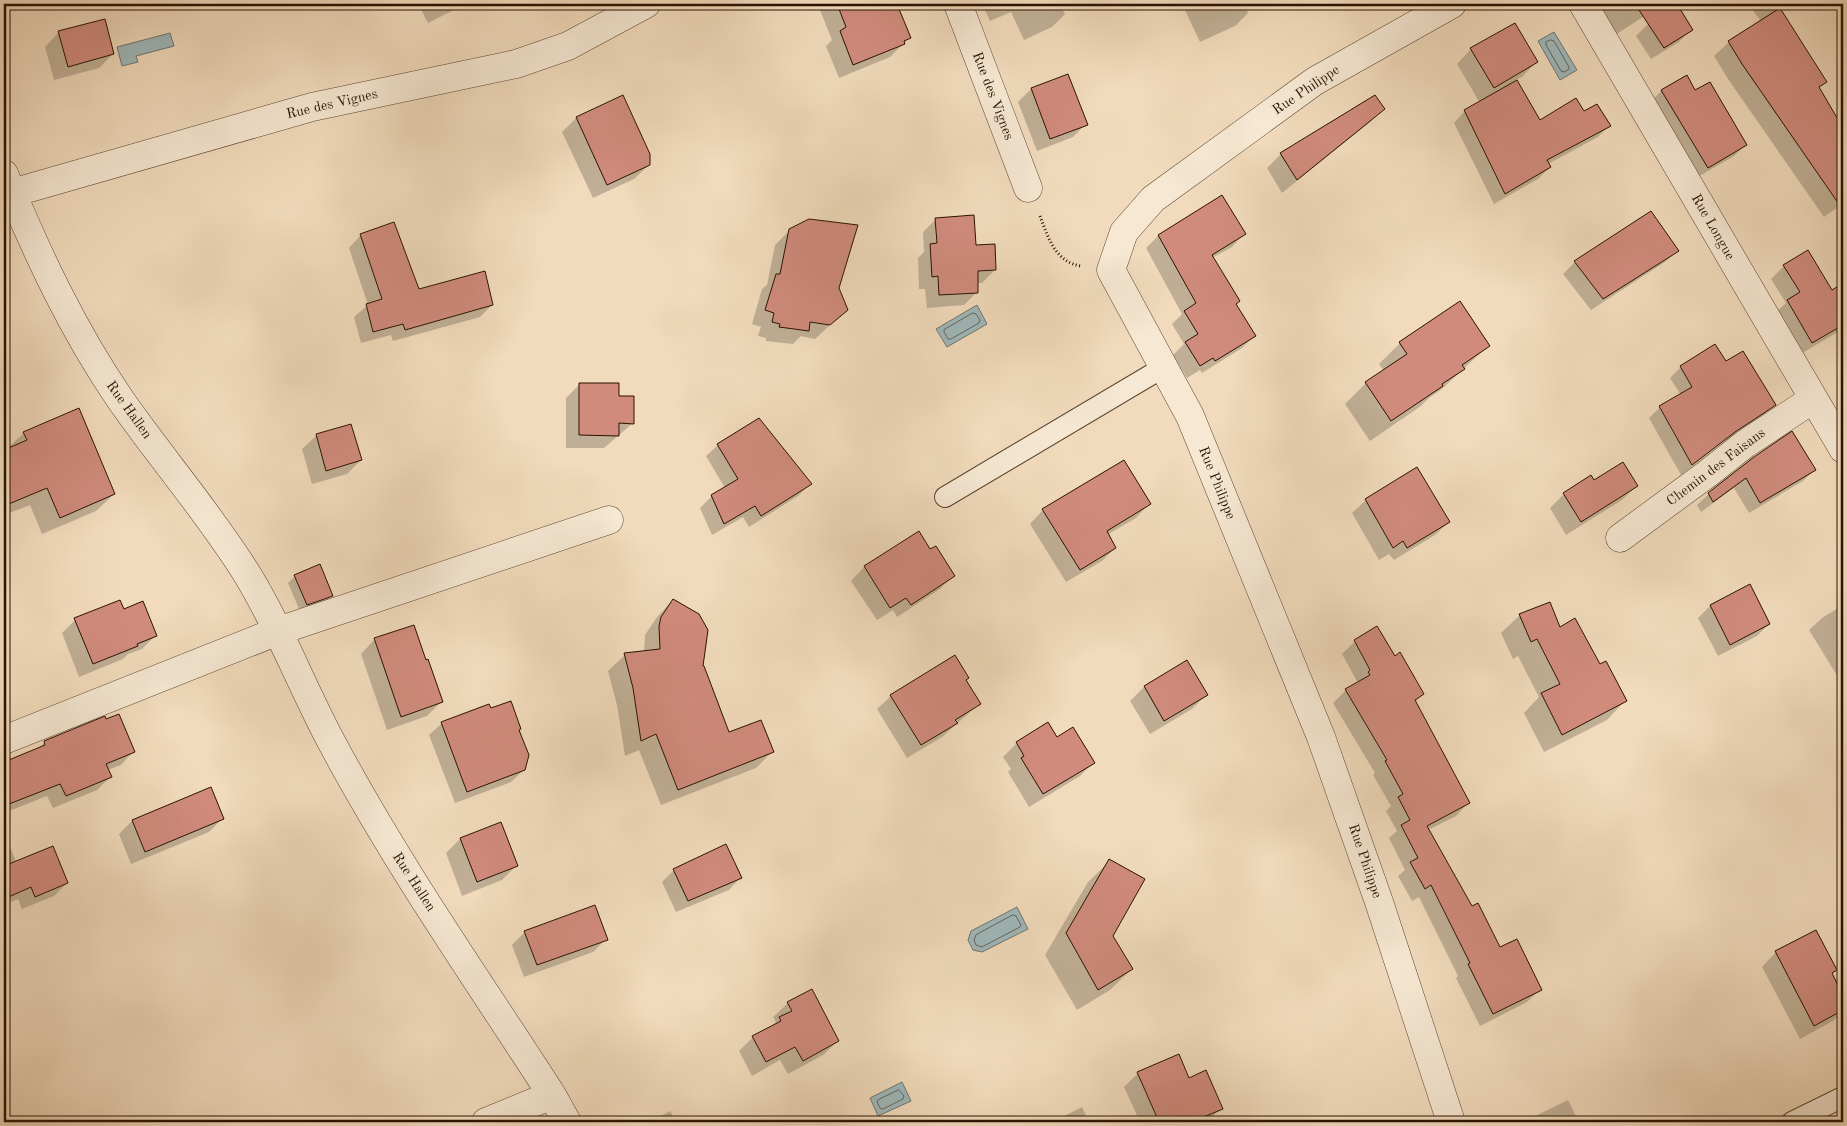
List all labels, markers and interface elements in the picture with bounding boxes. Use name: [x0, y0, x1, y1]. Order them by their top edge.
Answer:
street label: Rue des Vignes: [970, 50, 1016, 142]
street label: Rue Philippe: [1270, 63, 1342, 117]
street label: Rue des Vignes: [285, 87, 379, 121]
street label: Rue Longue: [1689, 192, 1737, 262]
street label: Rue Hallen: [104, 379, 155, 442]
street label: Chemin des Faisans: [1664, 425, 1768, 509]
street label: Rue Philippe: [1196, 445, 1238, 521]
street label: Rue Philippe: [1346, 822, 1384, 900]
street label: Rue Hallen: [390, 850, 438, 914]

